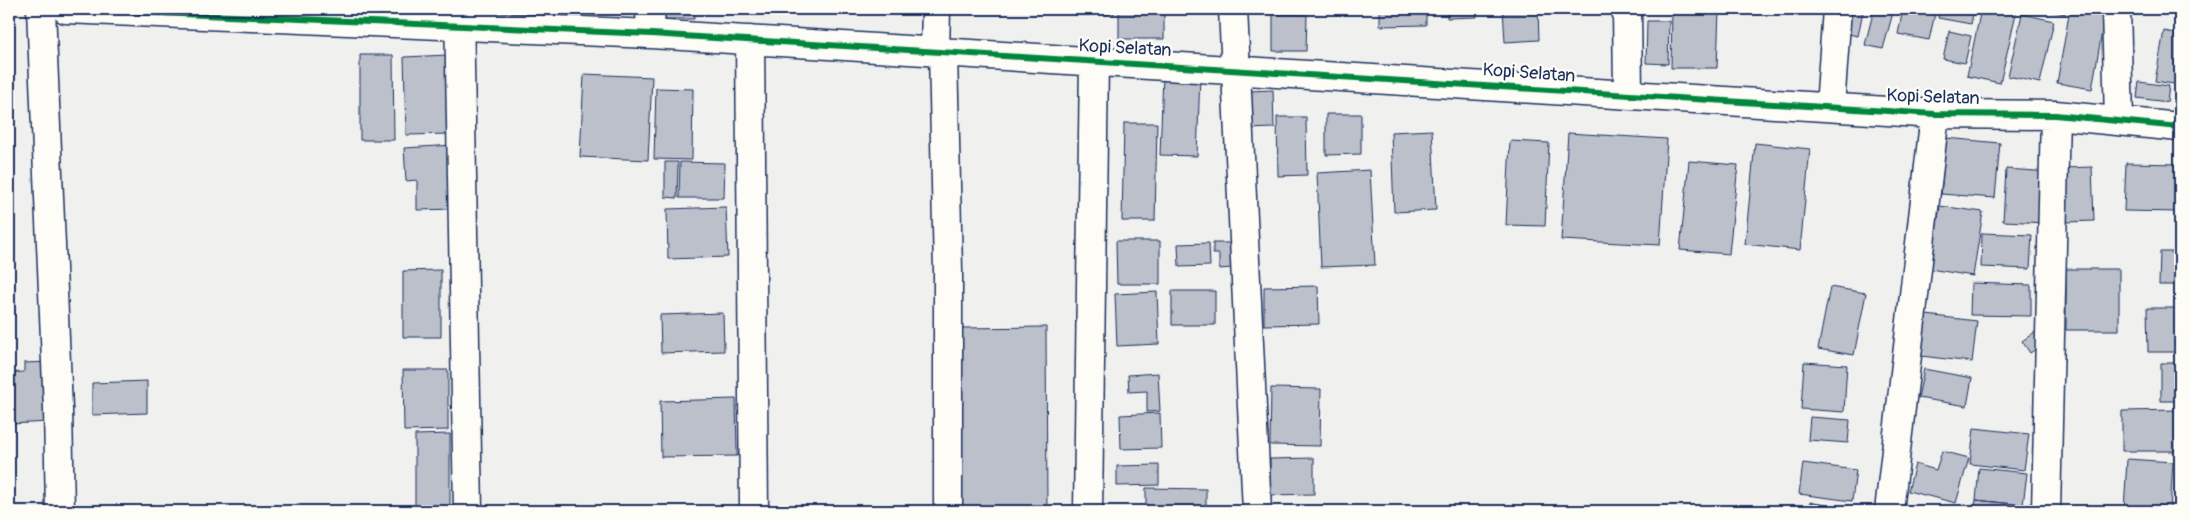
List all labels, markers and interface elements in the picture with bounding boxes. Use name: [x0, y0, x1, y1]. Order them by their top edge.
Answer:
street label: Kopi Selatan: [1078, 34, 1172, 62]
street label: Kopi Selatan: [1482, 58, 1576, 88]
street label: Kopi Selatan: [1886, 84, 1980, 110]

